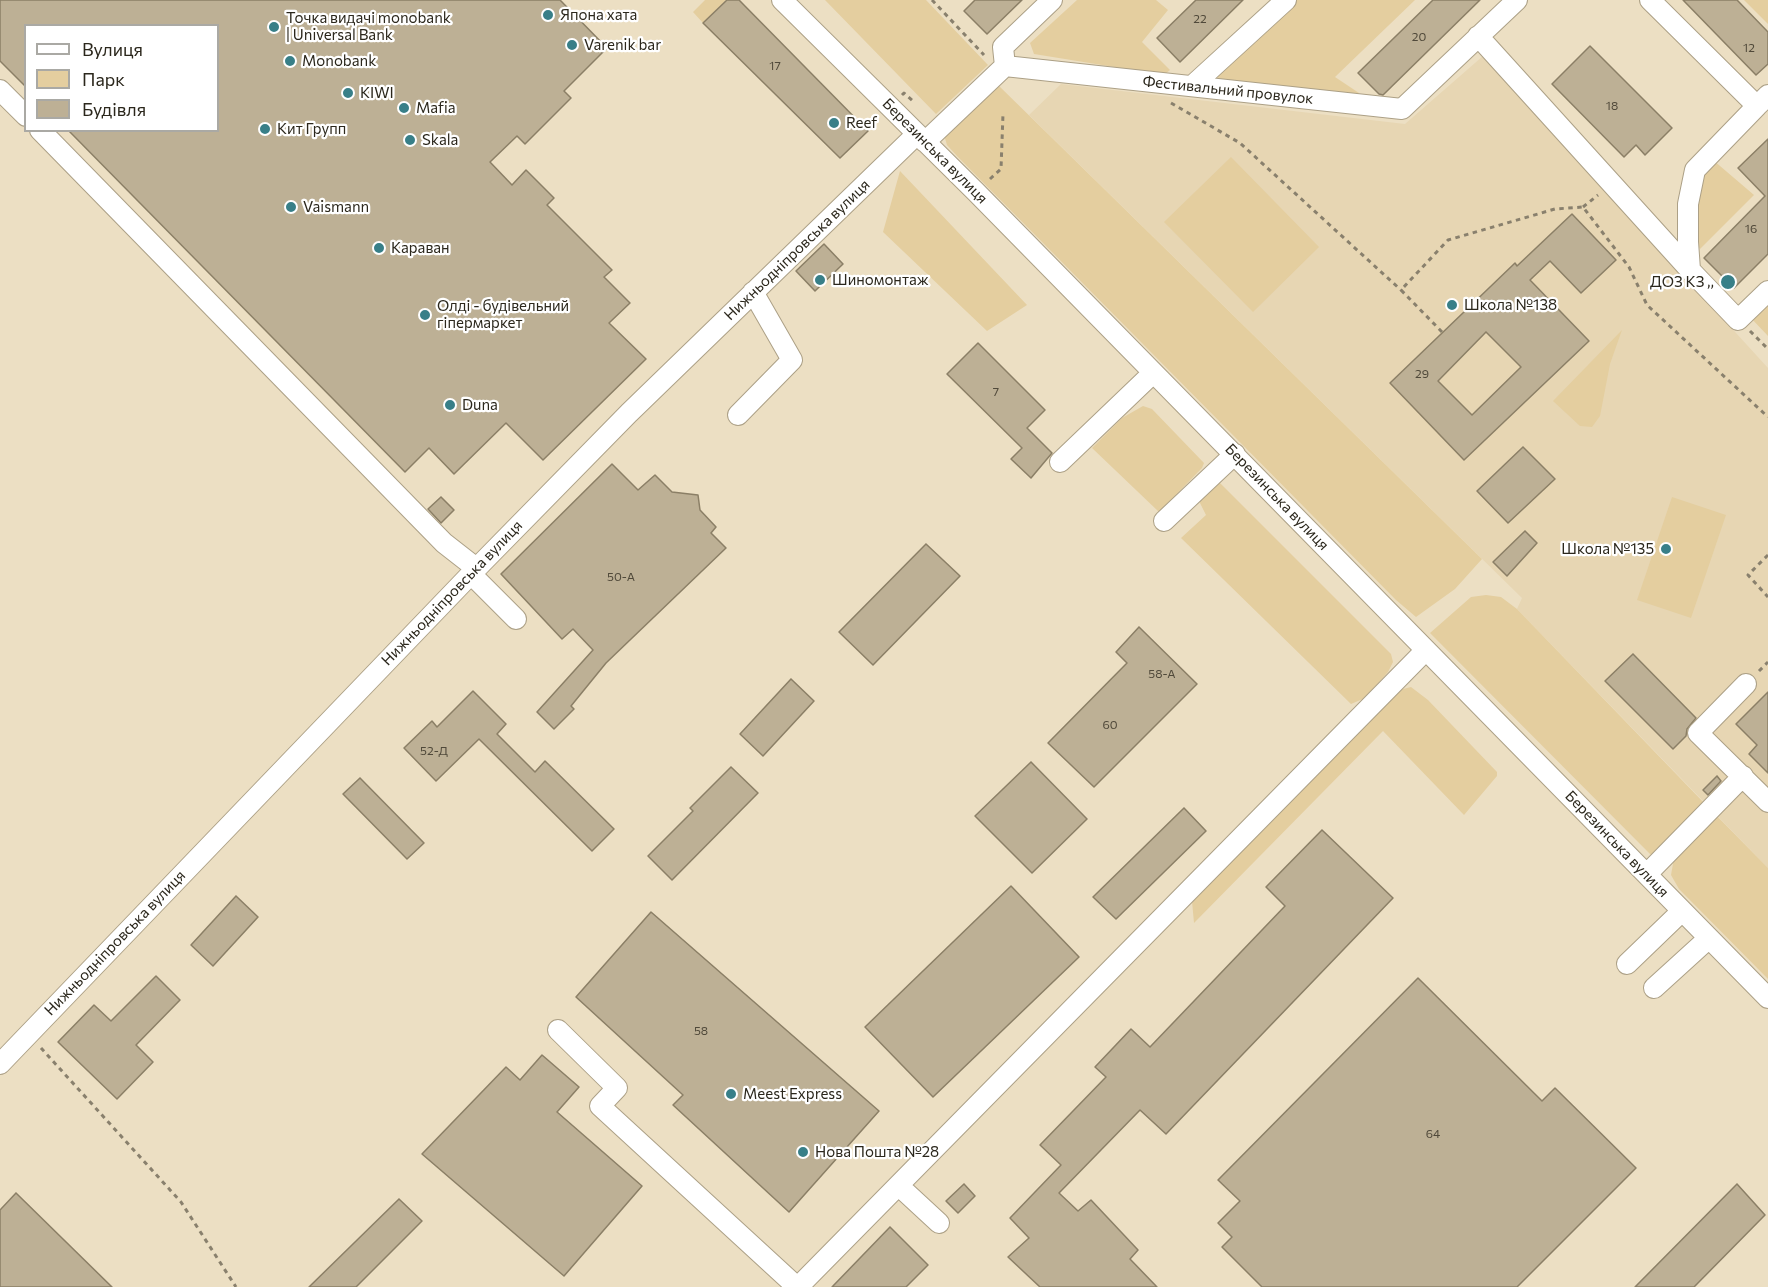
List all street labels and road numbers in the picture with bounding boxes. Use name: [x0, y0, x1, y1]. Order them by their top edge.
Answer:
street label: Фестивальний провулок: [1142, 72, 1314, 108]
street label: Березинська вулиця: [879, 95, 991, 207]
street label: Нижньодніпровська вулиця: [721, 176, 873, 324]
street label: Березинська вулиця: [1221, 440, 1333, 554]
street label: Нижньодніпровська вулиця: [378, 517, 526, 669]
street label: Березинська вулиця: [1561, 787, 1673, 901]
street label: Нижньодніпровська вулиця: [41, 867, 189, 1019]

